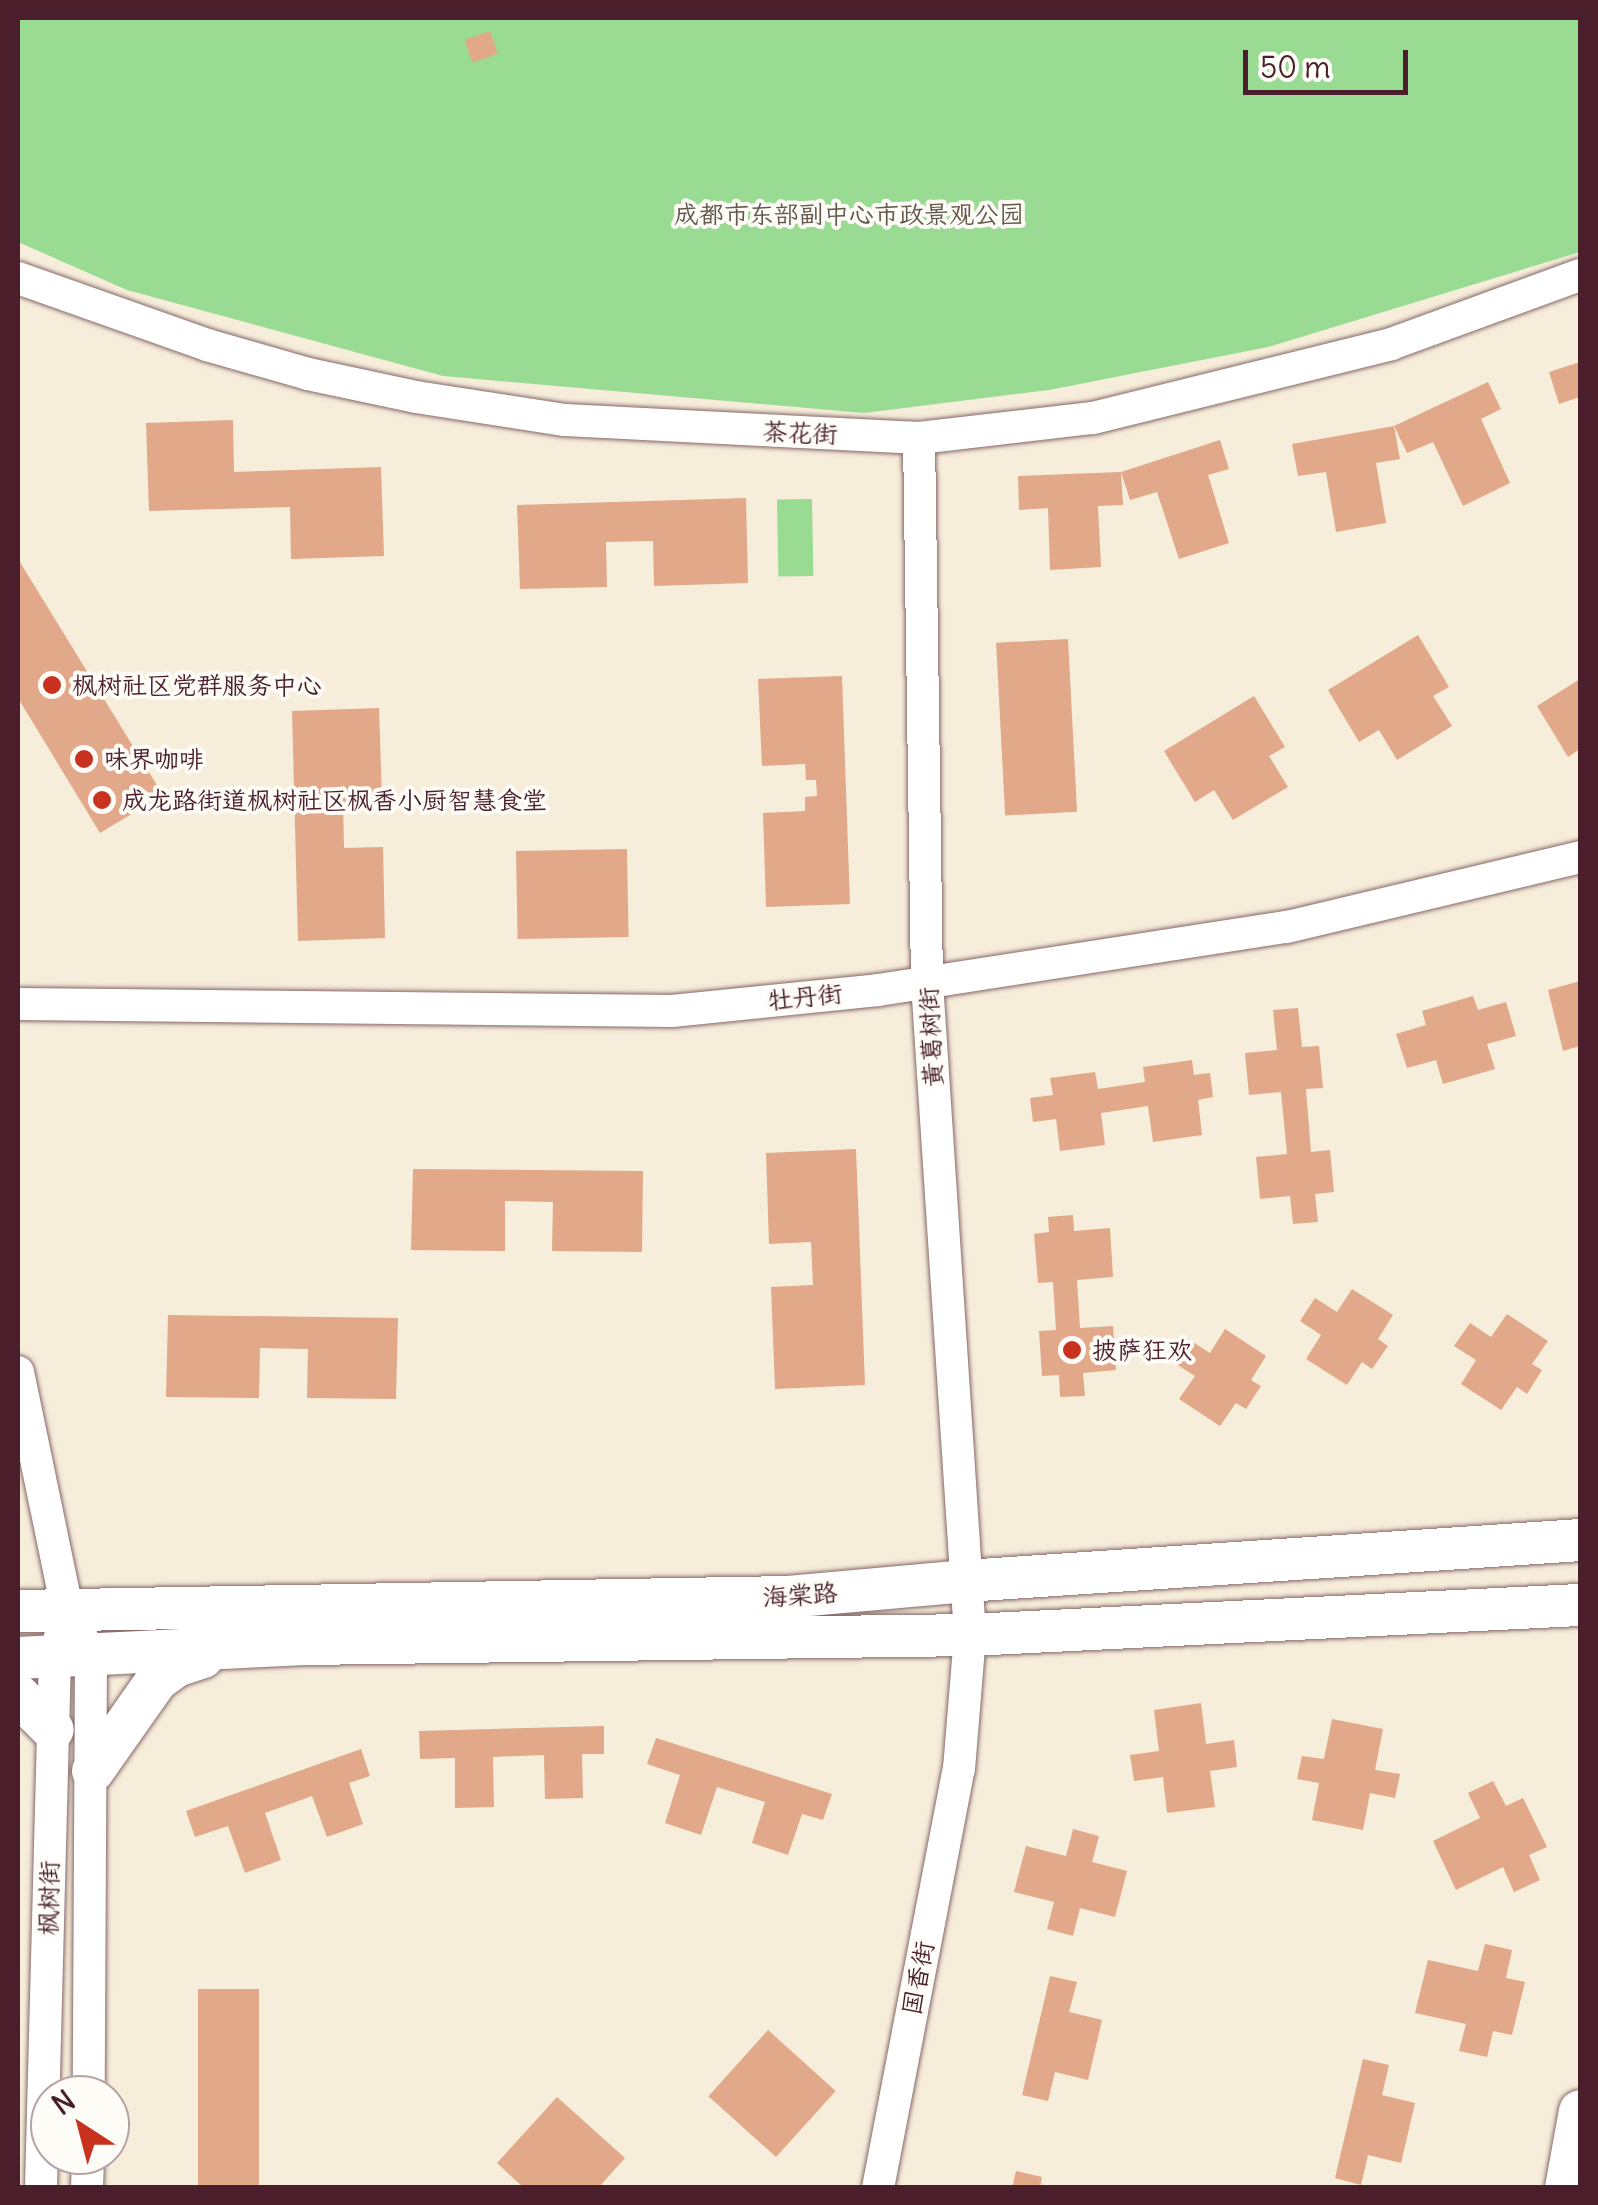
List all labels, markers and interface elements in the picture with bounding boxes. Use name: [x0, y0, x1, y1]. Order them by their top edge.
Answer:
scale bar: [1248, 30, 1413, 92]
text: 50 m: [1260, 48, 1330, 86]
park label: 成都市东部副中心市政景观公园: [674, 199, 1024, 229]
street label: 茶花街: [762, 417, 838, 449]
place label: 枫树社区党群服务中心: [72, 670, 322, 700]
marker: 枫树社区党群服务中心: [41, 674, 63, 696]
place label: 味界咖啡: [104, 744, 204, 774]
marker: 味界咖啡: [73, 748, 95, 770]
place label: 成龙路街道枫树社区枫香小厨智慧食堂: [122, 785, 547, 815]
marker: 成龙路街道枫树社区枫香小厨智慧食堂: [91, 789, 113, 811]
street label: 牡丹街: [766, 978, 844, 1016]
street label: 黄葛树街: [913, 986, 949, 1088]
place label: 披萨狂欢: [1092, 1335, 1192, 1365]
marker: 披萨狂欢: [1061, 1339, 1083, 1361]
street label: 海棠路: [762, 1577, 838, 1613]
street label: 枫树街: [33, 1860, 65, 1936]
street label: 国香街: [896, 1938, 940, 2018]
north arrow: [30, 2075, 130, 2175]
text: N: [45, 2082, 82, 2123]

